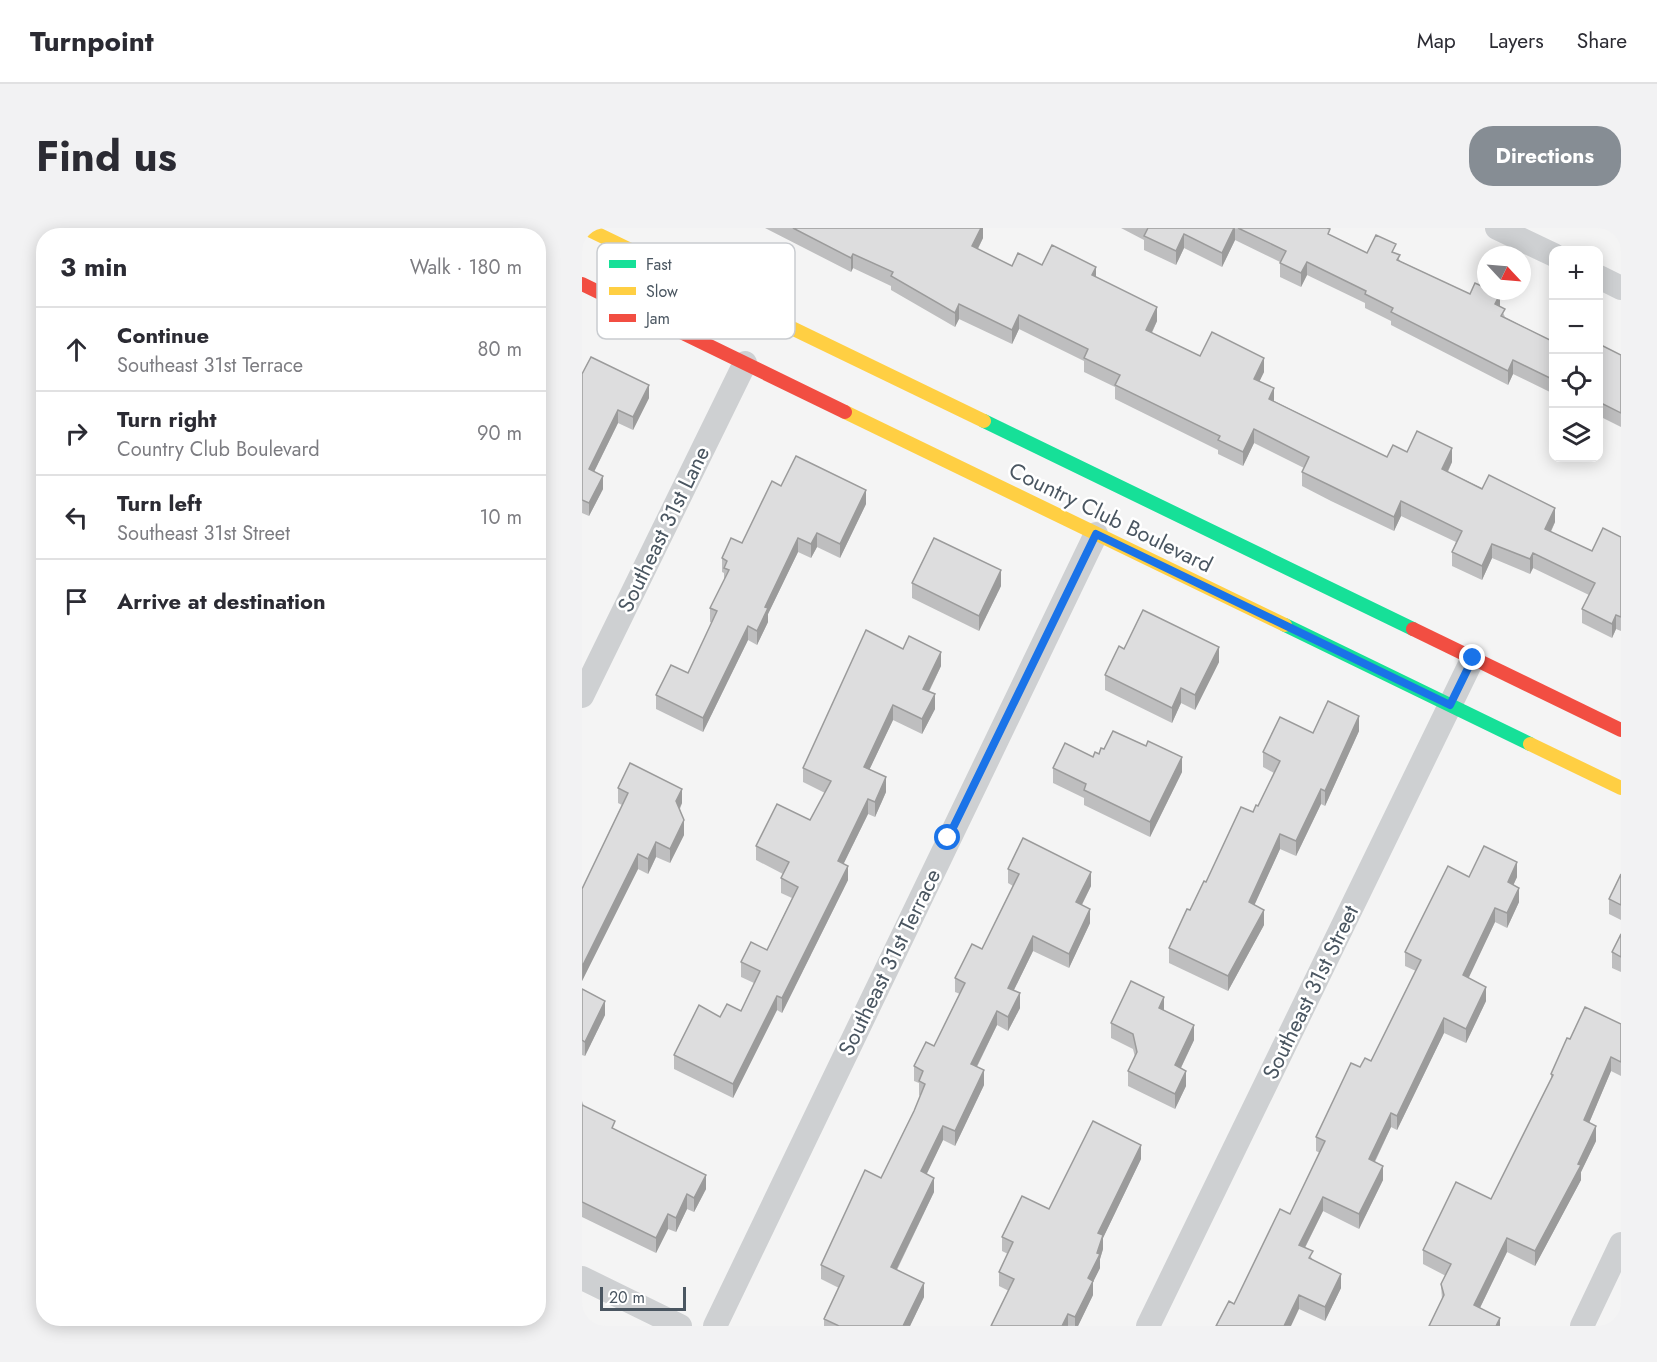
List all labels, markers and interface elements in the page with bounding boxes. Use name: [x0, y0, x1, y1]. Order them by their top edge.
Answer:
text: Turnpoint: [30, 21, 154, 62]
text: Map: [1417, 26, 1456, 56]
text: Layers: [1489, 26, 1544, 56]
text: Share: [1577, 26, 1627, 56]
text: Find us: [36, 126, 177, 187]
button: Directions: [1469, 126, 1621, 186]
legend: [597, 243, 795, 339]
north arrow: [1477, 246, 1531, 300]
map controls: [1549, 246, 1603, 462]
button: +: [1549, 246, 1603, 300]
text: 3 min: [60, 248, 127, 286]
text: Walk · 180 m: [410, 253, 522, 282]
text: Fast: [646, 253, 672, 276]
text: Slow: [646, 280, 678, 303]
button: −: [1549, 300, 1603, 354]
text: Jam: [644, 307, 670, 330]
text: Continue: [117, 319, 209, 351]
icon: ahead: [60, 333, 93, 366]
text: 80 m: [477, 335, 522, 364]
text: Southeast 31st Terrace: [117, 351, 303, 380]
button: locate: [1549, 354, 1603, 408]
text: Turn right: [117, 403, 217, 435]
button: layers: [1549, 408, 1603, 462]
icon: right: [60, 417, 93, 450]
text: 90 m: [477, 419, 522, 448]
text: Country Club Boulevard: [117, 435, 320, 464]
street label: Southeast 31st Lane: [609, 441, 717, 617]
street label: Country Club Boulevard: [1004, 454, 1218, 580]
text: Turn left: [117, 487, 202, 519]
icon: left: [60, 501, 93, 534]
text: 10 m: [479, 503, 522, 532]
text: Southeast 31st Street: [117, 519, 290, 548]
icon: arrive: [60, 585, 93, 618]
text: Arrive at destination: [117, 585, 326, 617]
route end: [1459, 644, 1485, 670]
route start: [934, 824, 960, 850]
street label: Southeast 31st Terrace: [830, 863, 948, 1061]
street label: Southeast 31st Street: [1254, 899, 1366, 1085]
scale bar: [600, 1284, 686, 1312]
text: 20 m: [609, 1286, 645, 1309]

